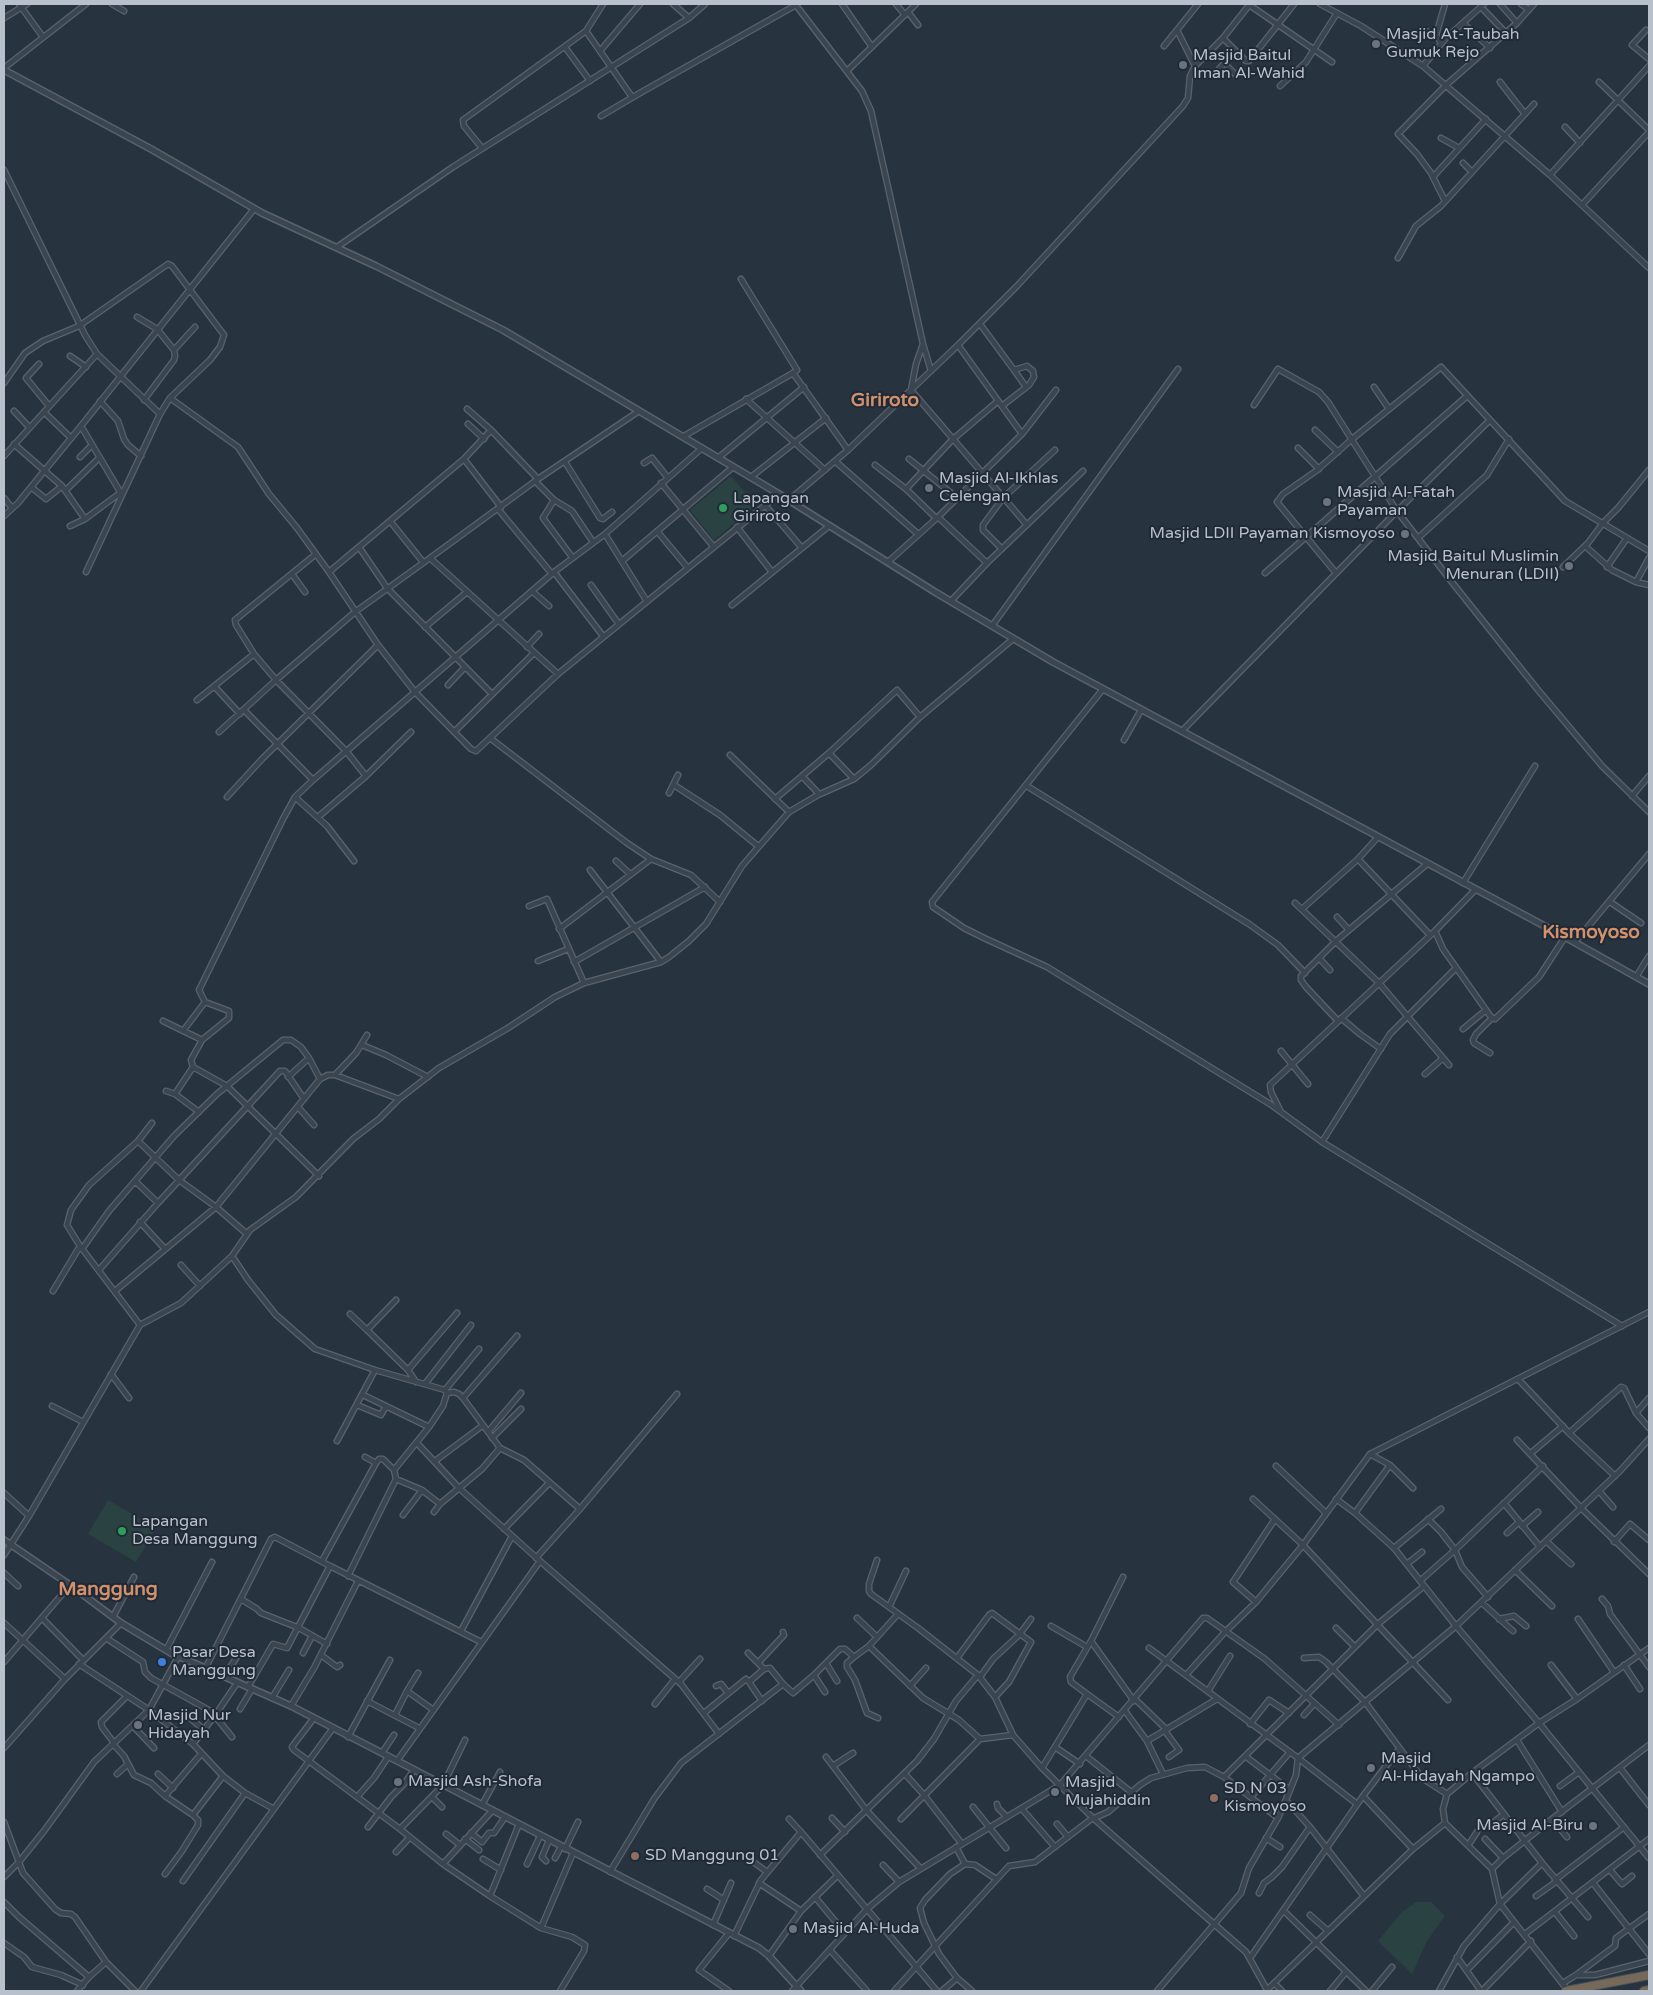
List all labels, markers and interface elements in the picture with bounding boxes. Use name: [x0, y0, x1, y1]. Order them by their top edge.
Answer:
place label: Masjid At-Taubah Gumuk Rejo: [1386, 25, 1520, 63]
marker: Masjid At-Taubah Gumuk Rejo: [1370, 38, 1382, 50]
place label: Masjid Baitul Iman Al-Wahid: [1193, 46, 1305, 84]
marker: Masjid Baitul Iman Al-Wahid: [1177, 59, 1189, 71]
district label: Giriroto: [851, 390, 919, 412]
place label: Masjid Al-Ikhlas Celengan: [939, 469, 1058, 507]
marker: Masjid Al-Ikhlas Celengan: [923, 482, 935, 494]
place label: Masjid Al-Fatah Payaman: [1337, 483, 1455, 521]
place label: Lapangan Giriroto: [733, 489, 809, 527]
marker: Masjid Al-Fatah Payaman: [1321, 496, 1333, 508]
marker: Lapangan Giriroto: [717, 502, 729, 514]
place label: Masjid LDII Payaman Kismoyoso: [1149, 524, 1395, 544]
marker: Masjid LDII Payaman Kismoyoso: [1399, 528, 1411, 540]
place label: Masjid Baitul Muslimin Menuran (LDII): [1387, 547, 1559, 585]
marker: Masjid Baitul Muslimin Menuran (LDII): [1563, 560, 1575, 572]
district label: Kismoyoso: [1542, 922, 1640, 944]
place label: Lapangan Desa Manggung: [132, 1512, 258, 1550]
marker: Lapangan Desa Manggung: [116, 1525, 128, 1537]
district label: Manggung: [58, 1579, 158, 1601]
place label: Pasar Desa Manggung: [172, 1643, 256, 1681]
marker: Pasar Desa Manggung: [156, 1656, 168, 1668]
place label: Masjid Nur Hidayah: [148, 1706, 231, 1744]
marker: Masjid Nur Hidayah: [132, 1719, 144, 1731]
place label: Masjid Al-Hidayah Ngampo: [1381, 1749, 1535, 1787]
marker: Masjid Al-Hidayah Ngampo: [1365, 1762, 1377, 1774]
place label: Masjid Ash-Shofa: [408, 1772, 542, 1792]
place label: Masjid Mujahiddin: [1065, 1773, 1151, 1811]
marker: Masjid Ash-Shofa: [392, 1776, 404, 1788]
place label: SD N 03 Kismoyoso: [1224, 1779, 1306, 1817]
marker: Masjid Mujahiddin: [1049, 1786, 1061, 1798]
marker: SD N 03 Kismoyoso: [1208, 1792, 1220, 1804]
place label: Masjid Al-Biru: [1476, 1816, 1583, 1836]
marker: Masjid Al-Biru: [1587, 1820, 1599, 1832]
place label: SD Manggung 01: [645, 1846, 779, 1866]
marker: SD Manggung 01: [629, 1850, 641, 1862]
place label: Masjid Al-Huda: [803, 1919, 920, 1939]
marker: Masjid Al-Huda: [787, 1923, 799, 1935]

